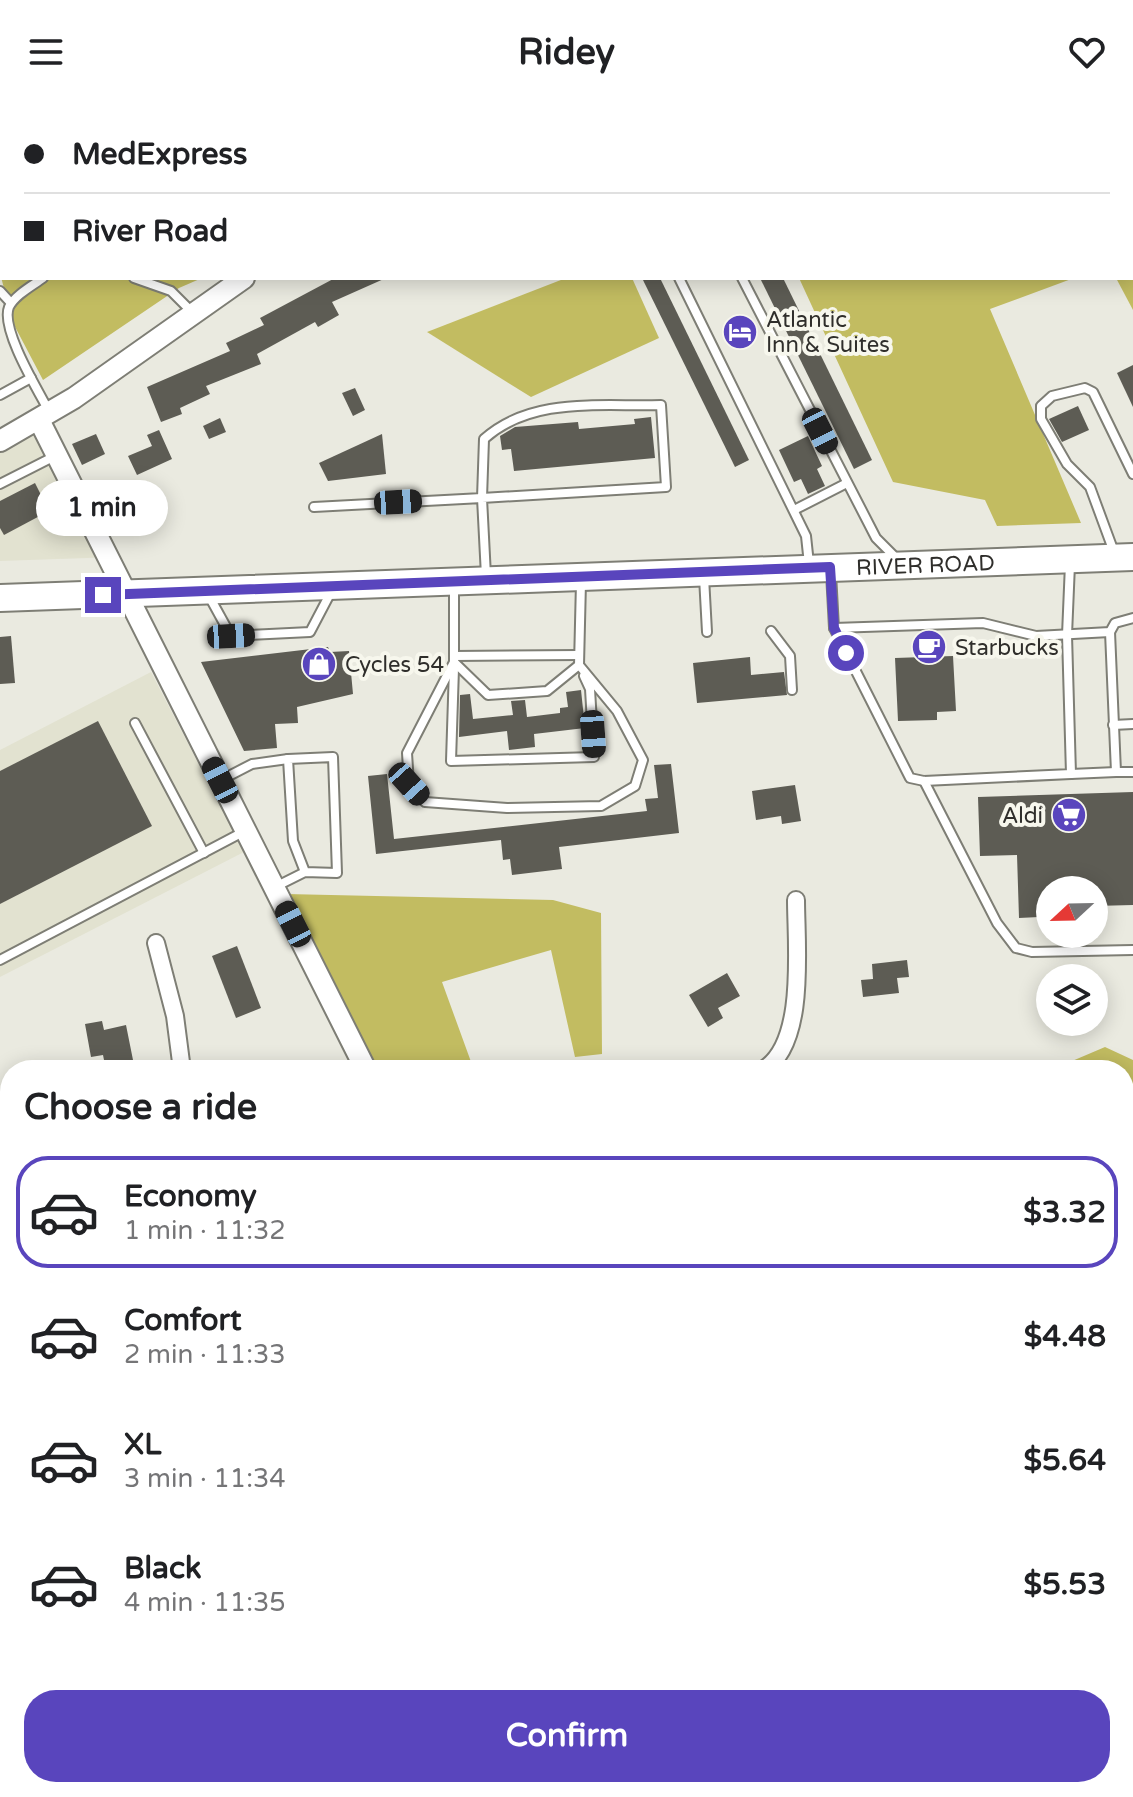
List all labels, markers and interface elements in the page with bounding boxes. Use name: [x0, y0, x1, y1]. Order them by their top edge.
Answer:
icon: menu: [24, 30, 68, 74]
icon: heart: [1065, 30, 1109, 74]
text: Ridey: [518, 31, 615, 74]
text: MedExpress: [72, 136, 247, 173]
text: River Road: [72, 213, 228, 250]
place label: Atlantic Inn & Suites: [766, 307, 890, 358]
hotel icon: Atlantic Inn & Suites: [721, 313, 759, 351]
car: [798, 404, 842, 458]
callout: 1 min: [37, 479, 169, 535]
car: [373, 489, 423, 515]
text: 1 min: [67, 492, 137, 523]
street label: RIVER ROAD: [856, 550, 995, 581]
route end: [85, 577, 121, 613]
car: [206, 623, 256, 649]
cafe icon: Starbucks: [910, 628, 948, 666]
route start: [828, 635, 864, 671]
place label: Starbucks: [955, 635, 1059, 661]
shop icon: Cycles 54: [300, 645, 338, 683]
place label: Cycles 54: [345, 652, 445, 678]
car: [579, 709, 607, 759]
car: [198, 753, 242, 807]
car: [384, 758, 434, 810]
supermarket icon: Aldi: [1050, 796, 1088, 834]
place label: Aldi: [1002, 803, 1043, 829]
north arrow: [1036, 876, 1108, 948]
map controls: [1036, 876, 1108, 1036]
car: [271, 897, 315, 951]
button: layers: [1036, 964, 1108, 1036]
text: Choose a ride: [24, 1086, 257, 1129]
icon: car: [28, 1176, 100, 1248]
text: Economy: [124, 1178, 257, 1215]
text: $3.32: [1023, 1194, 1106, 1231]
text: 1 min · 11:32: [124, 1215, 286, 1246]
icon: car: [28, 1300, 100, 1372]
text: Comfort: [124, 1302, 242, 1339]
text: $4.48: [1024, 1318, 1106, 1355]
text: 2 min · 11:33: [124, 1339, 286, 1370]
icon: car: [28, 1424, 100, 1496]
text: XL: [124, 1426, 161, 1463]
text: $5.64: [1024, 1442, 1106, 1479]
text: 3 min · 11:34: [124, 1463, 286, 1494]
icon: car: [28, 1548, 100, 1620]
text: Black: [124, 1550, 201, 1587]
text: $5.53: [1024, 1566, 1106, 1603]
text: 4 min · 11:35: [124, 1587, 286, 1618]
button: Confirm: [24, 1690, 1110, 1782]

